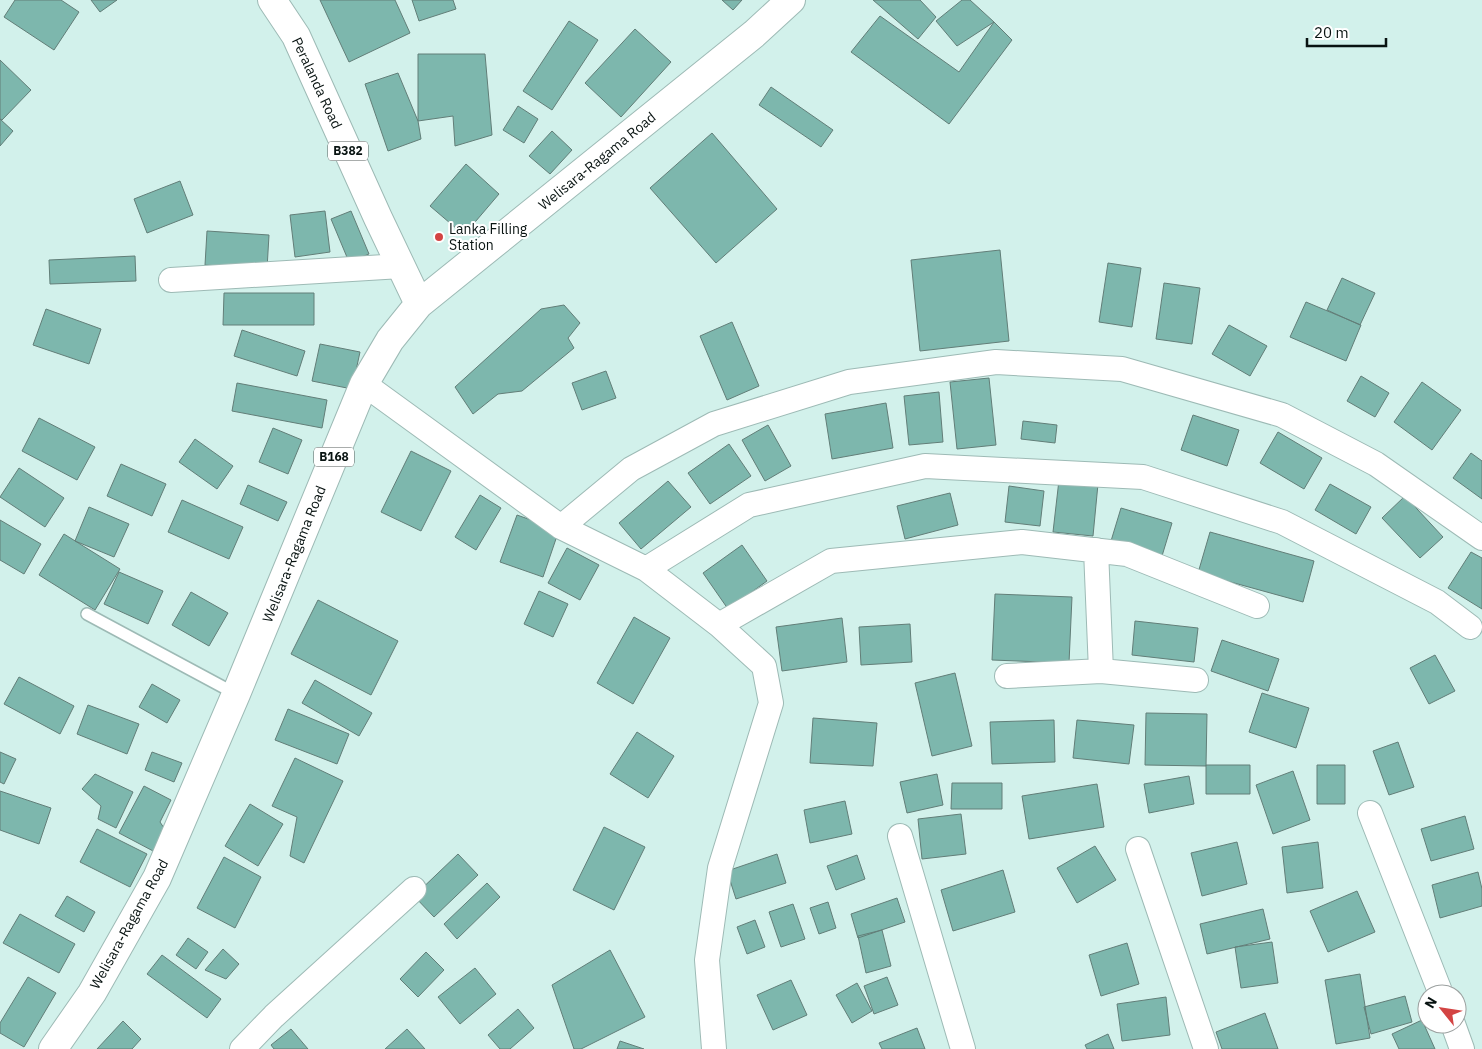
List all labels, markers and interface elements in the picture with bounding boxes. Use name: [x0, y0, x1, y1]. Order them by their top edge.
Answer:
scale bar: [1307, 15, 1386, 47]
text: 20 m: [1314, 23, 1349, 42]
street label: Peralanda Road: [288, 34, 346, 132]
street label: Welisara-Ragama Road: [535, 108, 659, 214]
road number: B382: [328, 142, 368, 160]
place label: Lanka Filling Station: [449, 220, 528, 254]
marker: Lanka Filling Station: [433, 231, 445, 243]
road number: B168: [314, 448, 354, 467]
street label: Welisara-Ragama Road: [258, 483, 330, 625]
street label: Welisara-Ragama Road: [86, 856, 172, 992]
north arrow: [1417, 984, 1467, 1034]
text: N: [1420, 994, 1441, 1011]

